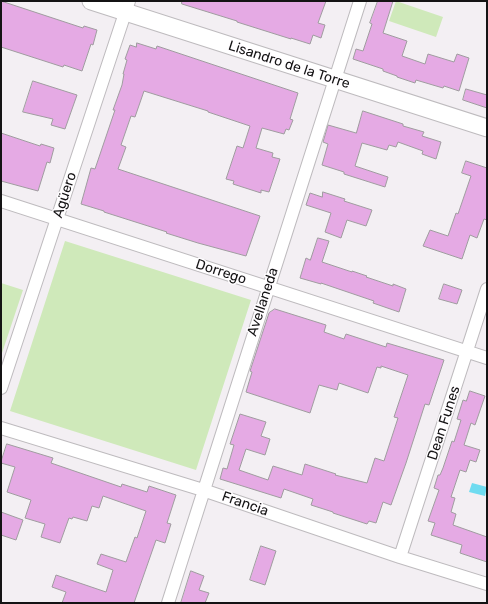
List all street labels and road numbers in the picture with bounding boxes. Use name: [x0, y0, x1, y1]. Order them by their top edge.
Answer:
street label: Lisandro de la Torre: [226, 37, 352, 93]
street label: Agüero: [50, 170, 80, 220]
street label: Dorrego: [193, 256, 249, 288]
street label: Avellaneda: [244, 266, 282, 338]
street label: Dean Funes: [424, 384, 464, 462]
street label: Francia: [219, 488, 271, 520]

